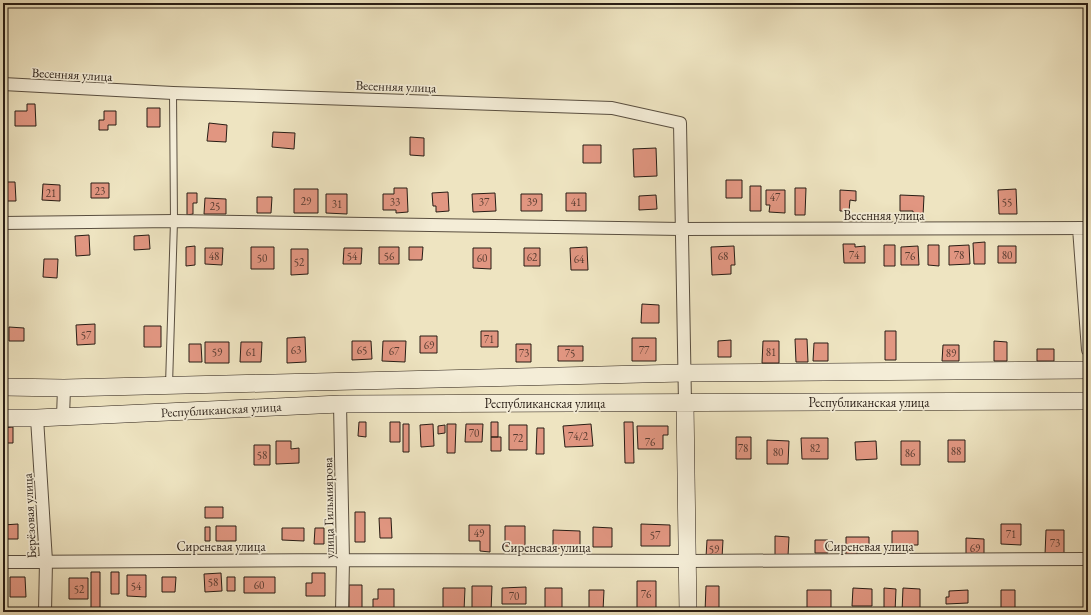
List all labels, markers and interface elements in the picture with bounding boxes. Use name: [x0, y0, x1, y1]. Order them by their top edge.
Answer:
street label: Весенняя улица: [31, 64, 114, 85]
street label: Весенняя улица: [355, 77, 437, 96]
house number: 23: [95, 184, 105, 198]
house number: 21: [46, 186, 56, 200]
house number: 47: [770, 190, 781, 204]
house number: 29: [301, 194, 312, 208]
house number: 33: [390, 195, 400, 209]
house number: 37: [479, 195, 490, 209]
house number: 39: [527, 195, 538, 209]
house number: 41: [571, 195, 581, 209]
house number: 55: [1002, 195, 1012, 209]
house number: 31: [332, 197, 342, 211]
house number: 25: [210, 199, 220, 213]
street label: Весенняя улица: [844, 207, 925, 224]
house number: 74: [849, 248, 860, 262]
house number: 78: [954, 248, 964, 262]
house number: 80: [1002, 248, 1012, 262]
house number: 48: [209, 249, 219, 263]
house number: 54: [347, 249, 358, 263]
house number: 56: [384, 249, 395, 263]
house number: 68: [718, 249, 728, 263]
house number: 76: [905, 249, 916, 263]
house number: 62: [527, 250, 538, 264]
house number: 50: [257, 251, 267, 265]
house number: 60: [477, 251, 487, 265]
house number: 64: [574, 252, 585, 266]
house number: 52: [294, 255, 305, 269]
house number: 57: [81, 328, 92, 342]
house number: 71: [484, 332, 494, 346]
house number: 69: [424, 338, 435, 352]
house number: 63: [291, 343, 301, 357]
house number: 65: [357, 343, 367, 357]
house number: 77: [639, 343, 650, 357]
house number: 67: [389, 344, 400, 358]
house number: 59: [212, 345, 223, 359]
house number: 61: [246, 345, 256, 359]
house number: 81: [766, 345, 776, 359]
house number: 73: [519, 346, 529, 360]
house number: 75: [565, 346, 575, 360]
house number: 89: [946, 346, 957, 360]
street label: Республиканская улица: [809, 394, 930, 411]
street label: Республиканская улица: [485, 395, 606, 412]
street label: Республиканская улица: [160, 398, 283, 421]
house number: 70: [469, 426, 479, 440]
house number: 74/2: [568, 429, 589, 443]
house number: 72: [513, 431, 524, 445]
house number: 76: [645, 435, 656, 449]
house number: 78: [738, 441, 748, 455]
house number: 82: [810, 441, 821, 455]
house number: 88: [951, 444, 961, 458]
house number: 80: [773, 445, 783, 459]
house number: 86: [905, 446, 916, 460]
house number: 58: [257, 448, 267, 462]
street label: улица Гильмиярова: [319, 456, 338, 559]
street label: Берёзовая улица: [19, 472, 40, 559]
house number: 49: [474, 526, 485, 540]
house number: 71: [1006, 527, 1016, 541]
house number: 57: [650, 528, 661, 542]
house number: 73: [1050, 536, 1060, 550]
street label: Сиреневая улица: [176, 538, 266, 555]
street label: Сиреневая улица: [824, 538, 914, 555]
street label: Сиреневая улица: [501, 539, 591, 556]
house number: 69: [970, 541, 981, 555]
house number: 59: [709, 542, 720, 556]
house number: 58: [208, 575, 218, 589]
house number: 60: [254, 578, 264, 592]
house number: 54: [131, 579, 142, 593]
house number: 52: [74, 582, 85, 596]
house number: 76: [641, 587, 652, 601]
house number: 70: [509, 589, 519, 603]

